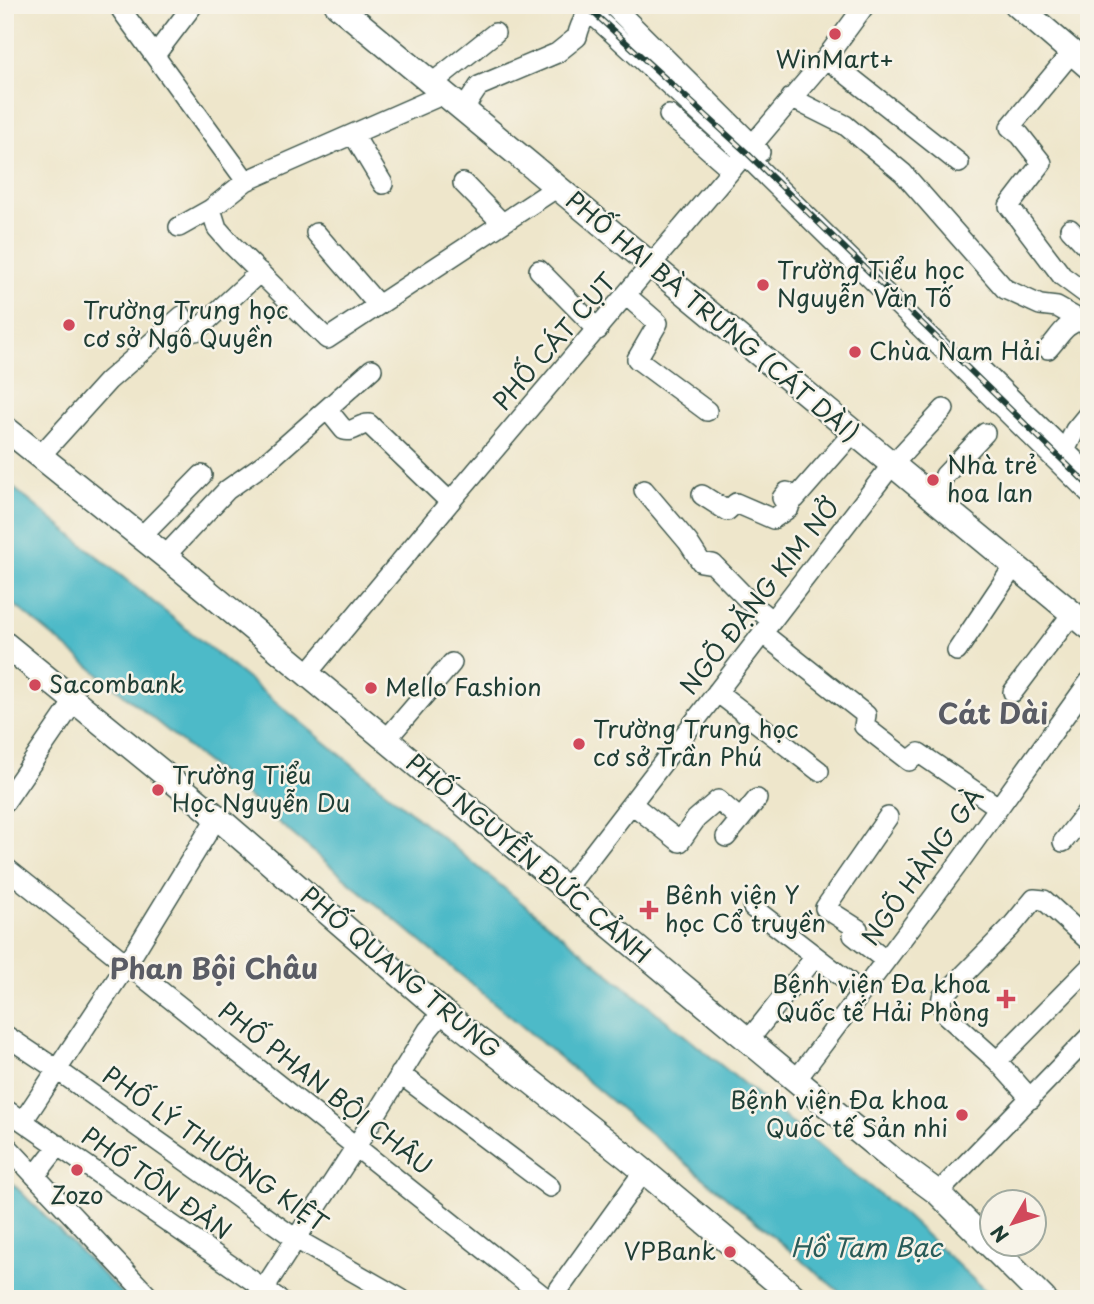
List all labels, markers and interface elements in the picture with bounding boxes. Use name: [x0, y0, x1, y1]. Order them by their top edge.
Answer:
marker: WinMart+: [827, 26, 843, 42]
place label: WinMart+: [776, 40, 894, 76]
street label: PHỐ HAI BÀ TRƯNG (CÁT DÀI): [559, 182, 868, 449]
place label: Trường Tiểu học Nguyễn Văn Tố: [777, 251, 964, 315]
street label: PHỐ CÁT CỤT: [483, 263, 624, 417]
marker: Trường Tiểu học Nguyễn Văn Tố: [755, 277, 771, 293]
place label: Trường Trung học cơ sở Ngô Quyền: [83, 291, 289, 355]
marker: Trường Trung học cơ sở Ngô Quyền: [61, 317, 77, 333]
place label: Chùa Nam Hải: [869, 332, 1041, 368]
marker: Chùa Nam Hải: [847, 344, 863, 360]
place label: Nhà trẻ hoa lan: [947, 446, 1038, 510]
marker: Nhà trẻ hoa lan: [925, 472, 941, 488]
street label: NGÕ ĐẶNG KIM NỞ: [670, 490, 847, 702]
place label: Sacombank: [49, 665, 184, 701]
place label: Mello Fashion: [385, 668, 542, 704]
marker: Sacombank: [27, 677, 43, 693]
marker: Mello Fashion: [363, 680, 379, 696]
district label: Cát Dài: [938, 691, 1048, 734]
place label: Trường Trung học cơ sở Trần Phú: [593, 710, 799, 774]
marker: Trường Trung học cơ sở Trần Phú: [571, 736, 587, 752]
street label: PHỐ NGUYỄN ĐỨC CẢNH: [399, 743, 661, 971]
place label: Trường Tiểu Học Nguyễn Du: [172, 756, 350, 820]
street label: NGÕ HÀNG GÀ: [852, 779, 991, 952]
marker: Trường Tiểu Học Nguyễn Du: [150, 782, 166, 798]
place label: Bênh viện Y học Cổ truyền: [665, 876, 826, 940]
street label: PHỐ QUANG TRUNG: [294, 877, 509, 1066]
marker: Bênh viện Y học Cổ truyền: [639, 900, 659, 920]
district label: Phan Bội Châu: [110, 946, 318, 989]
place label: Bệnh viện Đa khoa Quốc tế Hải Phòng: [772, 965, 990, 1029]
marker: Bệnh viện Đa khoa Quốc tế Hải Phòng: [996, 989, 1016, 1009]
street label: PHỐ PHAN BỘI CHÂU: [212, 992, 441, 1182]
street label: PHỐ LÝ THƯỜNG KIỆT: [96, 1056, 337, 1240]
place label: Bệnh viện Đa khoa Quốc tế Sản nhi: [730, 1081, 948, 1145]
marker: Bệnh viện Đa khoa Quốc tế Sản nhi: [954, 1107, 970, 1123]
street label: PHỐ TÔN ĐẢN: [75, 1117, 239, 1247]
marker: Zozo: [69, 1162, 85, 1178]
place label: Zozo: [50, 1176, 104, 1212]
north arrow: [978, 1188, 1048, 1258]
text: N: [983, 1220, 1015, 1249]
water label: Hồ Tam Bạc: [790, 1227, 944, 1266]
place label: VPBank: [624, 1232, 716, 1268]
marker: VPBank: [722, 1244, 738, 1260]

